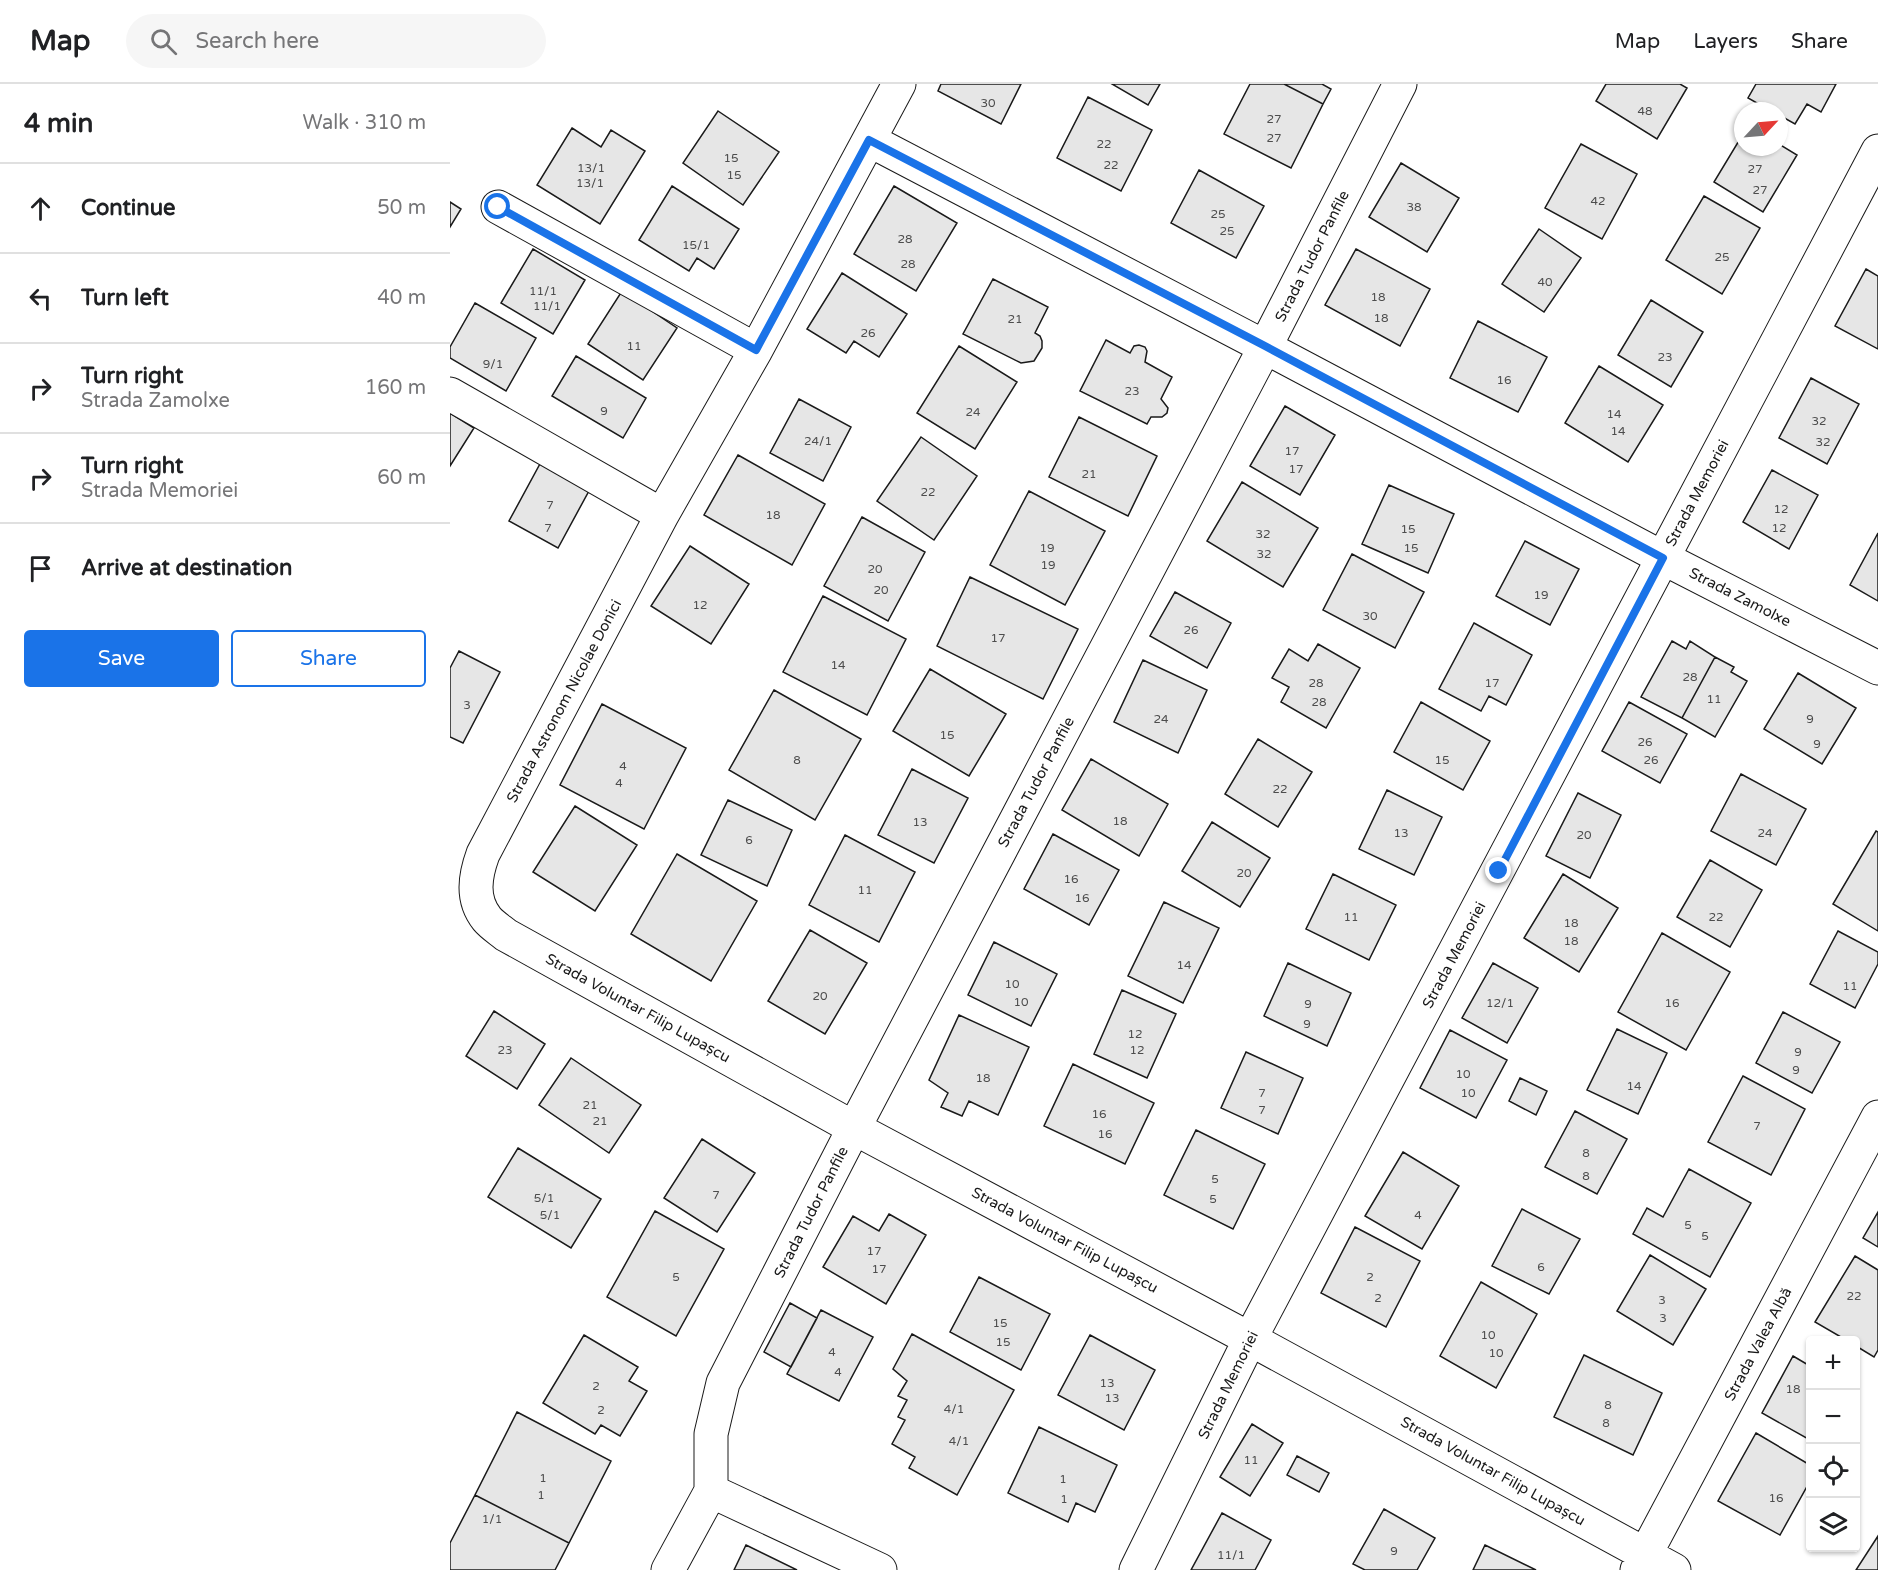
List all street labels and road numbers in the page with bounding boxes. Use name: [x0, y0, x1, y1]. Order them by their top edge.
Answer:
street label: Strada Tudor Panfile: [1271, 187, 1353, 325]
street label: Strada Memoriei: [1661, 437, 1733, 549]
street label: Strada Zamolxe: [1686, 564, 1794, 630]
street label: Strada Astronom Nicolae Donici: [503, 596, 625, 806]
street label: Strada Tudor Panfile: [994, 714, 1078, 850]
street label: Strada Memoriei: [1418, 899, 1490, 1011]
street label: Strada Voluntar Filip Lupașcu: [542, 950, 734, 1066]
street label: Strada Tudor Panfile: [770, 1143, 852, 1281]
street label: Strada Voluntar Filip Lupașcu: [969, 1183, 1161, 1297]
street label: Strada Valea Albă: [1720, 1284, 1796, 1404]
street label: Strada Memoriei: [1194, 1328, 1262, 1442]
street label: Strada Voluntar Filip Lupașcu: [1397, 1413, 1589, 1529]

